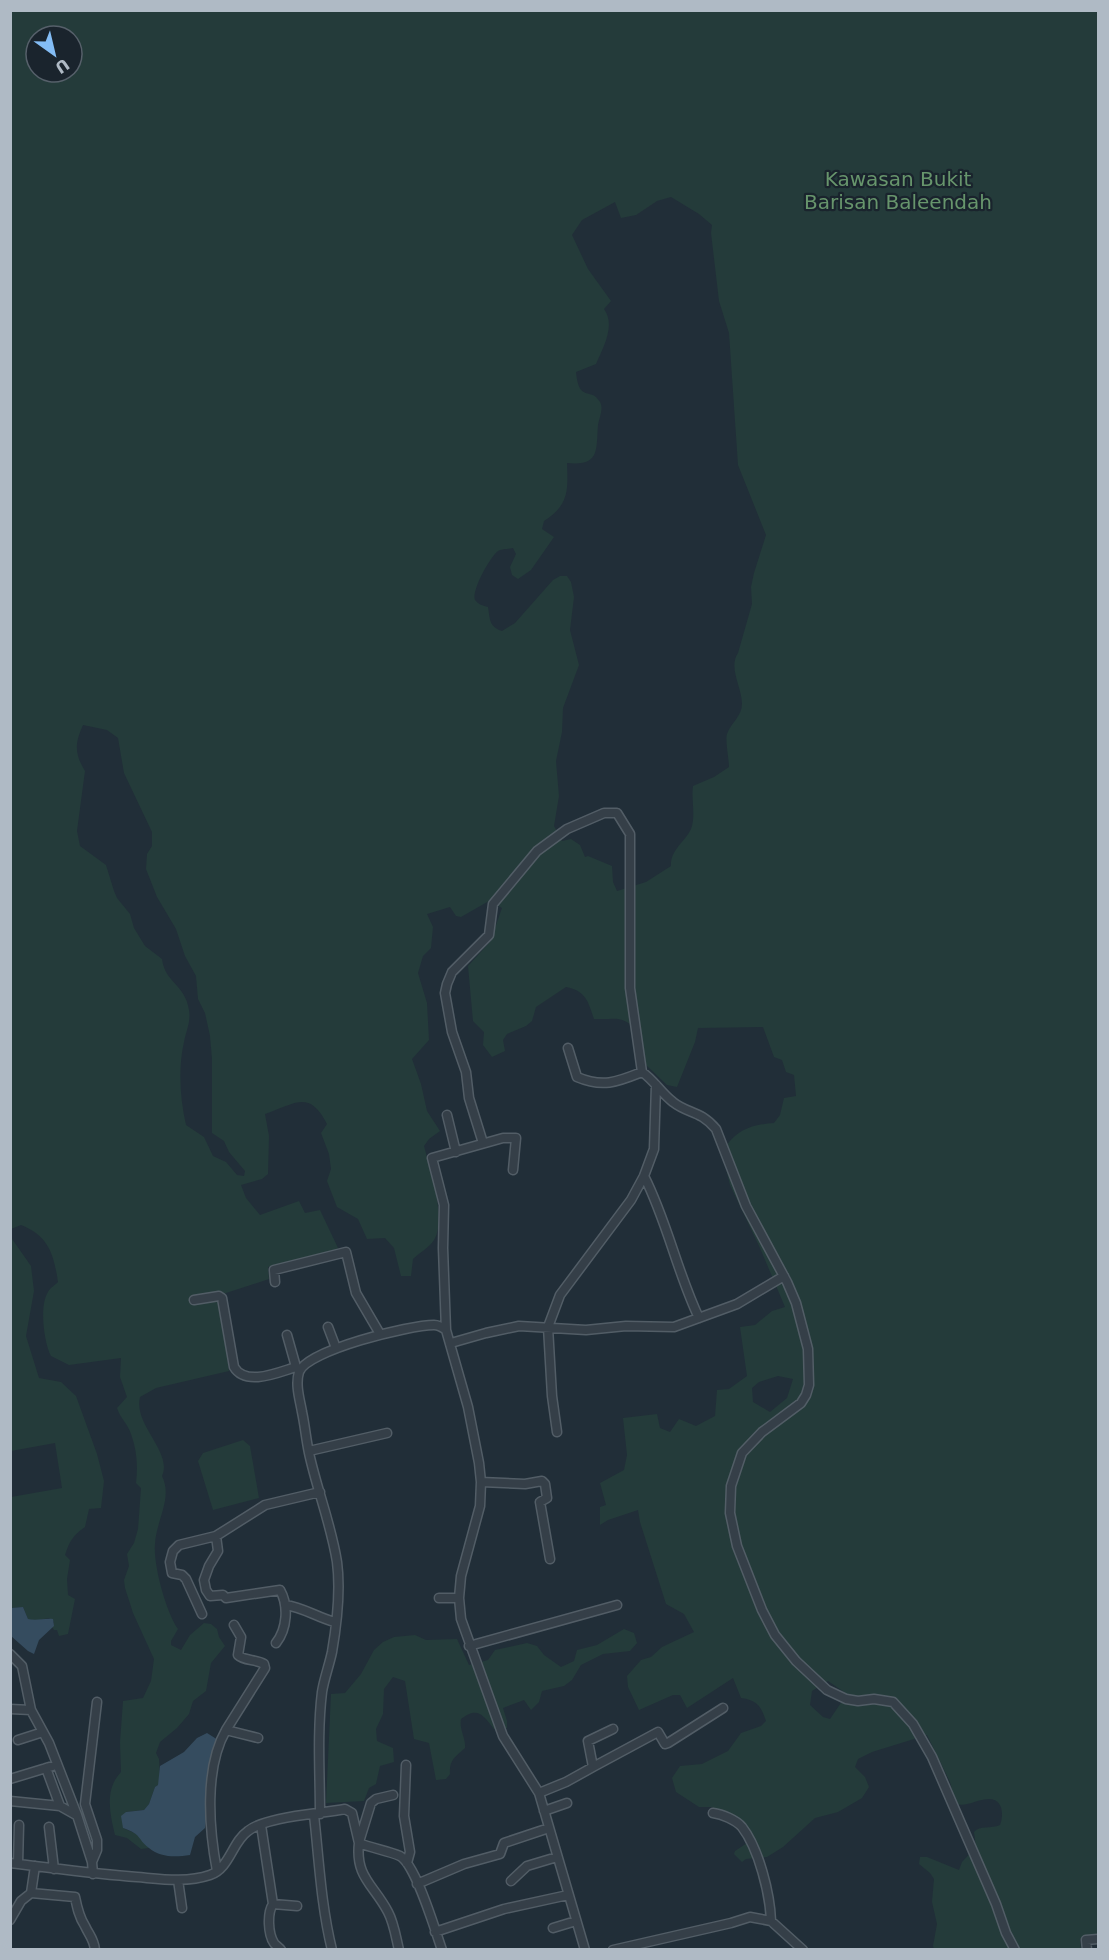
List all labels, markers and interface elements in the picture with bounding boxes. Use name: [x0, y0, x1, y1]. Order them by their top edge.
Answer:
north arrow: [24, 24, 84, 84]
text: U: [51, 55, 73, 78]
park label: Kawasan Bukit Barisan Baleendah: [804, 167, 992, 214]

